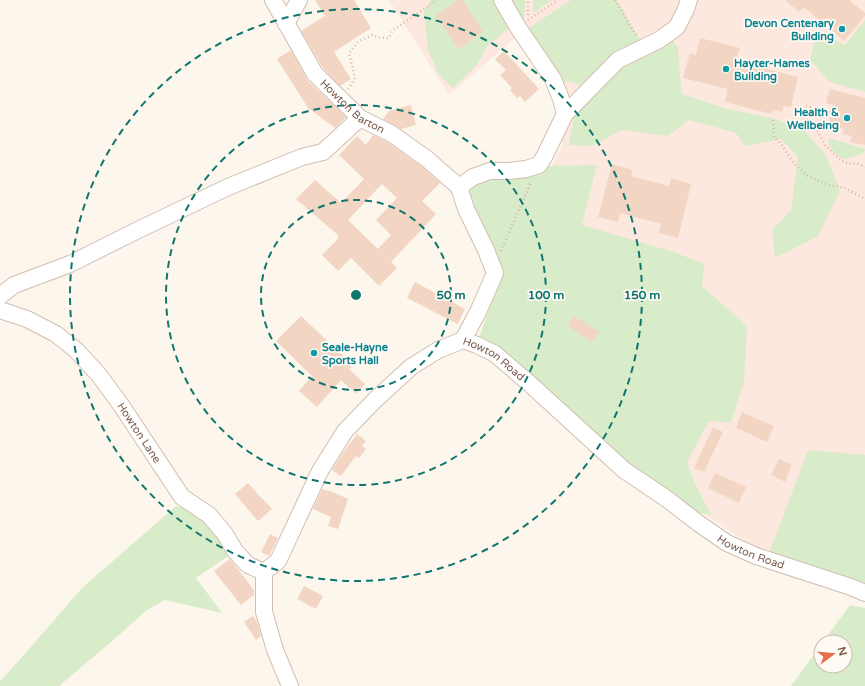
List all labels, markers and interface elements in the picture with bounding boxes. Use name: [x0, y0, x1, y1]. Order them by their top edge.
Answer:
place label: Devon Centenary Building: [744, 17, 834, 44]
marker: Devon Centenary Building: [837, 24, 847, 34]
place label: Hayter-Hames Building: [734, 57, 810, 84]
marker: Hayter-Hames Building: [721, 64, 731, 74]
street label: Howton Barton: [318, 76, 387, 136]
place label: Health & Wellbeing: [787, 106, 839, 133]
marker: Health & Wellbeing: [842, 113, 852, 123]
centre of rings: [349, 288, 363, 302]
text: 50 m: [436, 288, 466, 302]
text: 100 m: [528, 288, 564, 302]
text: 150 m: [624, 288, 660, 302]
street label: Howton Road: [461, 334, 528, 383]
place label: Seale-Hayne Sports Hall: [322, 341, 389, 368]
marker: Seale-Hayne Sports Hall: [309, 348, 319, 358]
street label: Howton Lane: [115, 400, 164, 465]
street label: Howton Road: [715, 532, 786, 571]
north arrow: [813, 634, 853, 674]
text: N: [835, 645, 850, 657]

